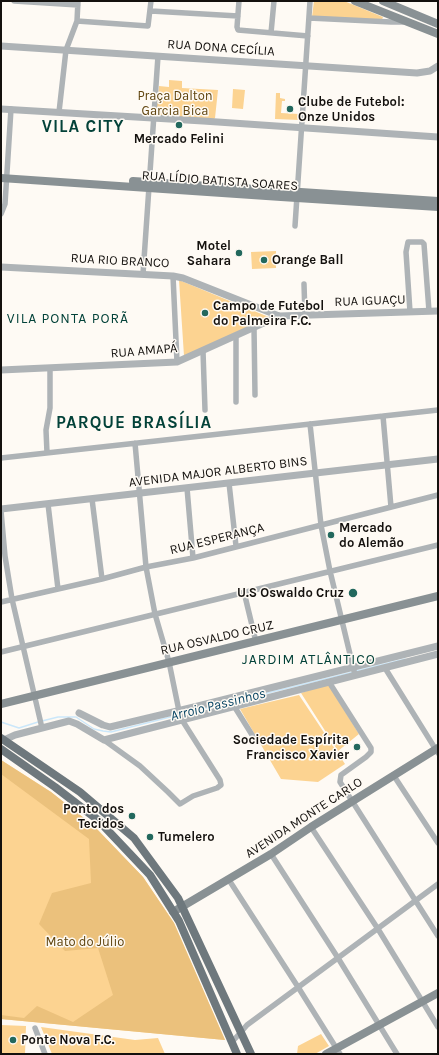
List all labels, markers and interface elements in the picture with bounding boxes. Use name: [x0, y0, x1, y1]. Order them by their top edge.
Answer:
street label: RUA DONA CECÍLIA: [167, 36, 275, 60]
park label: Praça Dalton Garcia Bica: [137, 88, 213, 119]
place label: Clube de Futebol: Onze Unidos: [298, 94, 404, 125]
marker: Clube de Futebol: Onze Unidos: [285, 104, 295, 114]
district label: VILA CITY: [42, 117, 124, 137]
marker: Mercado Felini: [174, 120, 184, 130]
place label: Mercado Felini: [134, 131, 224, 147]
street label: RUA LÍDIO BATISTA SOARES: [141, 168, 299, 194]
place label: Motel Sahara: [187, 238, 231, 269]
marker: Motel Sahara: [234, 248, 244, 258]
street label: RUA RIO BRANCO: [70, 251, 170, 271]
place label: Orange Ball: [272, 252, 343, 268]
marker: Orange Ball: [259, 255, 269, 265]
street label: RUA IGUAÇU: [334, 292, 406, 310]
place label: Campo de Futebol do Palmeira F.C.: [213, 298, 324, 329]
marker: Campo de Futebol do Palmeira F.C.: [200, 308, 210, 318]
district label: VILA PONTA PORÃ: [7, 311, 129, 327]
street label: RUA AMAPÁ: [110, 340, 178, 362]
district label: PARQUE BRASÍLIA: [56, 413, 212, 433]
street label: AVENIDA MAJOR ALBERTO BINS: [128, 453, 308, 491]
street label: RUA ESPERANÇA: [168, 520, 266, 558]
place label: Mercado do Alemão: [339, 520, 404, 551]
marker: Mercado do Alemão: [326, 530, 336, 540]
place label: U.S Oswaldo Cruz: [237, 585, 344, 601]
marker: U.S Oswaldo Cruz: [347, 587, 359, 599]
street label: RUA OSVALDO CRUZ: [159, 617, 275, 659]
district label: JARDIM ATLÂNTICO: [242, 652, 376, 668]
water label: Arroio Passinhos: [169, 685, 267, 725]
place label: Sociedade Espírita Francisco Xavier: [233, 732, 349, 763]
marker: Sociedade Espírita Francisco Xavier: [352, 742, 362, 752]
street label: AVENIDA MONTE CARLO: [243, 774, 365, 862]
place label: Ponto dos Tecidos: [63, 801, 124, 832]
marker: Ponto dos Tecidos: [127, 811, 137, 821]
place label: Tumelero: [158, 829, 215, 845]
marker: Tumelero: [145, 832, 155, 842]
park label: Mato do Júlio: [46, 934, 124, 950]
place label: Ponte Nova F.C.: [21, 1032, 115, 1048]
marker: Ponte Nova F.C.: [8, 1035, 18, 1045]

